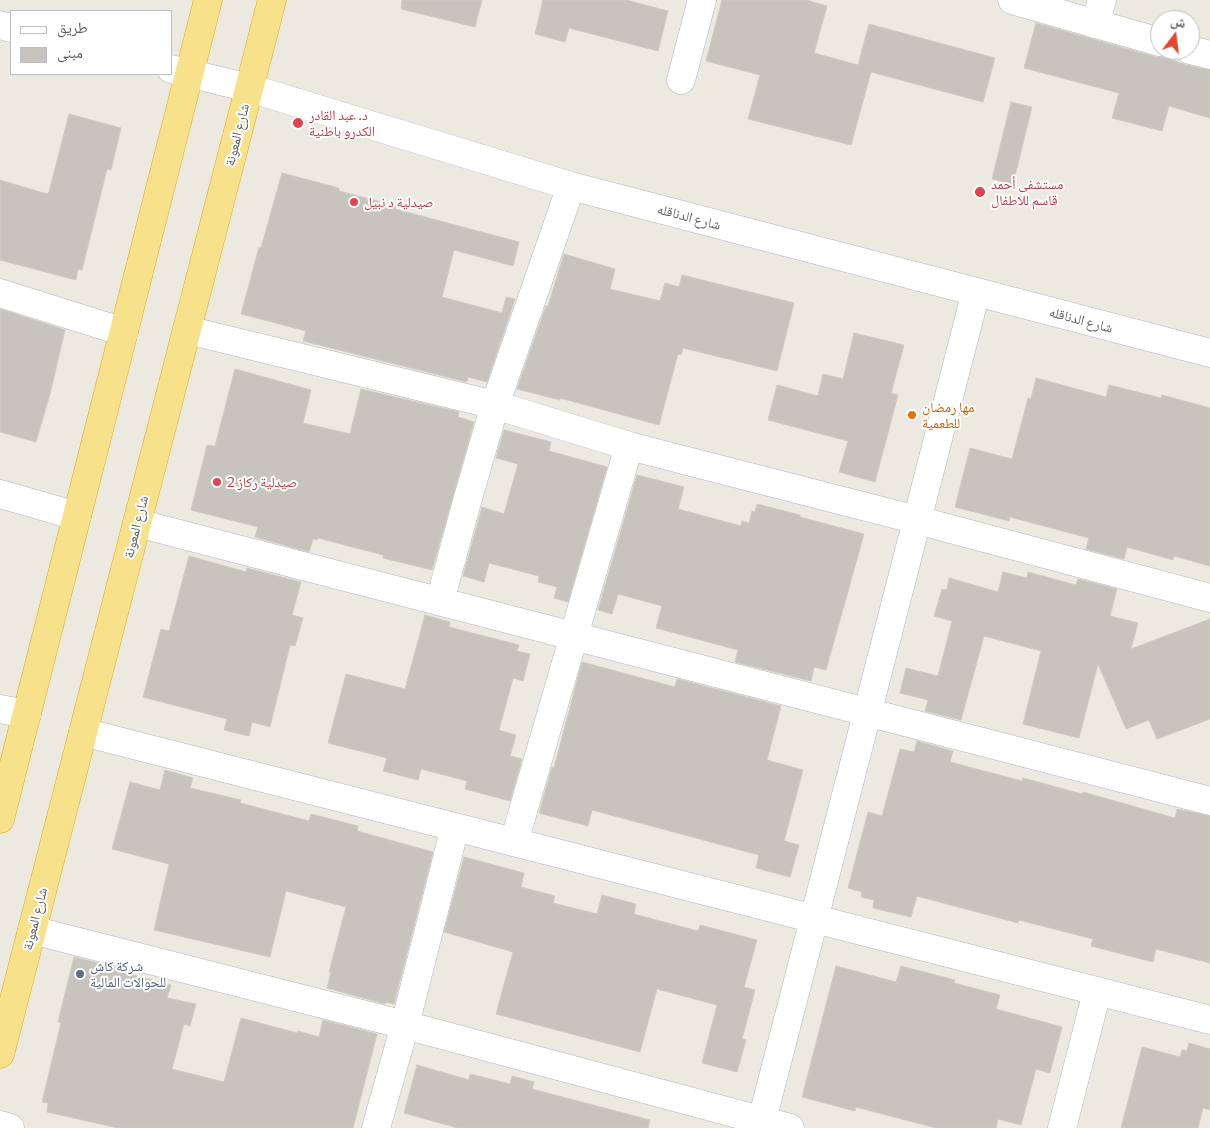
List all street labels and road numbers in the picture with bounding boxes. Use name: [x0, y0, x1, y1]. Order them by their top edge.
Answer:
street label: شارع المعونة: [221, 102, 253, 168]
street label: شارع الدناقله: [655, 200, 723, 234]
street label: شارع الدناقله: [1047, 303, 1115, 337]
street label: شارع المعونة: [120, 494, 152, 560]
street label: شارع المعونة: [19, 886, 51, 952]

